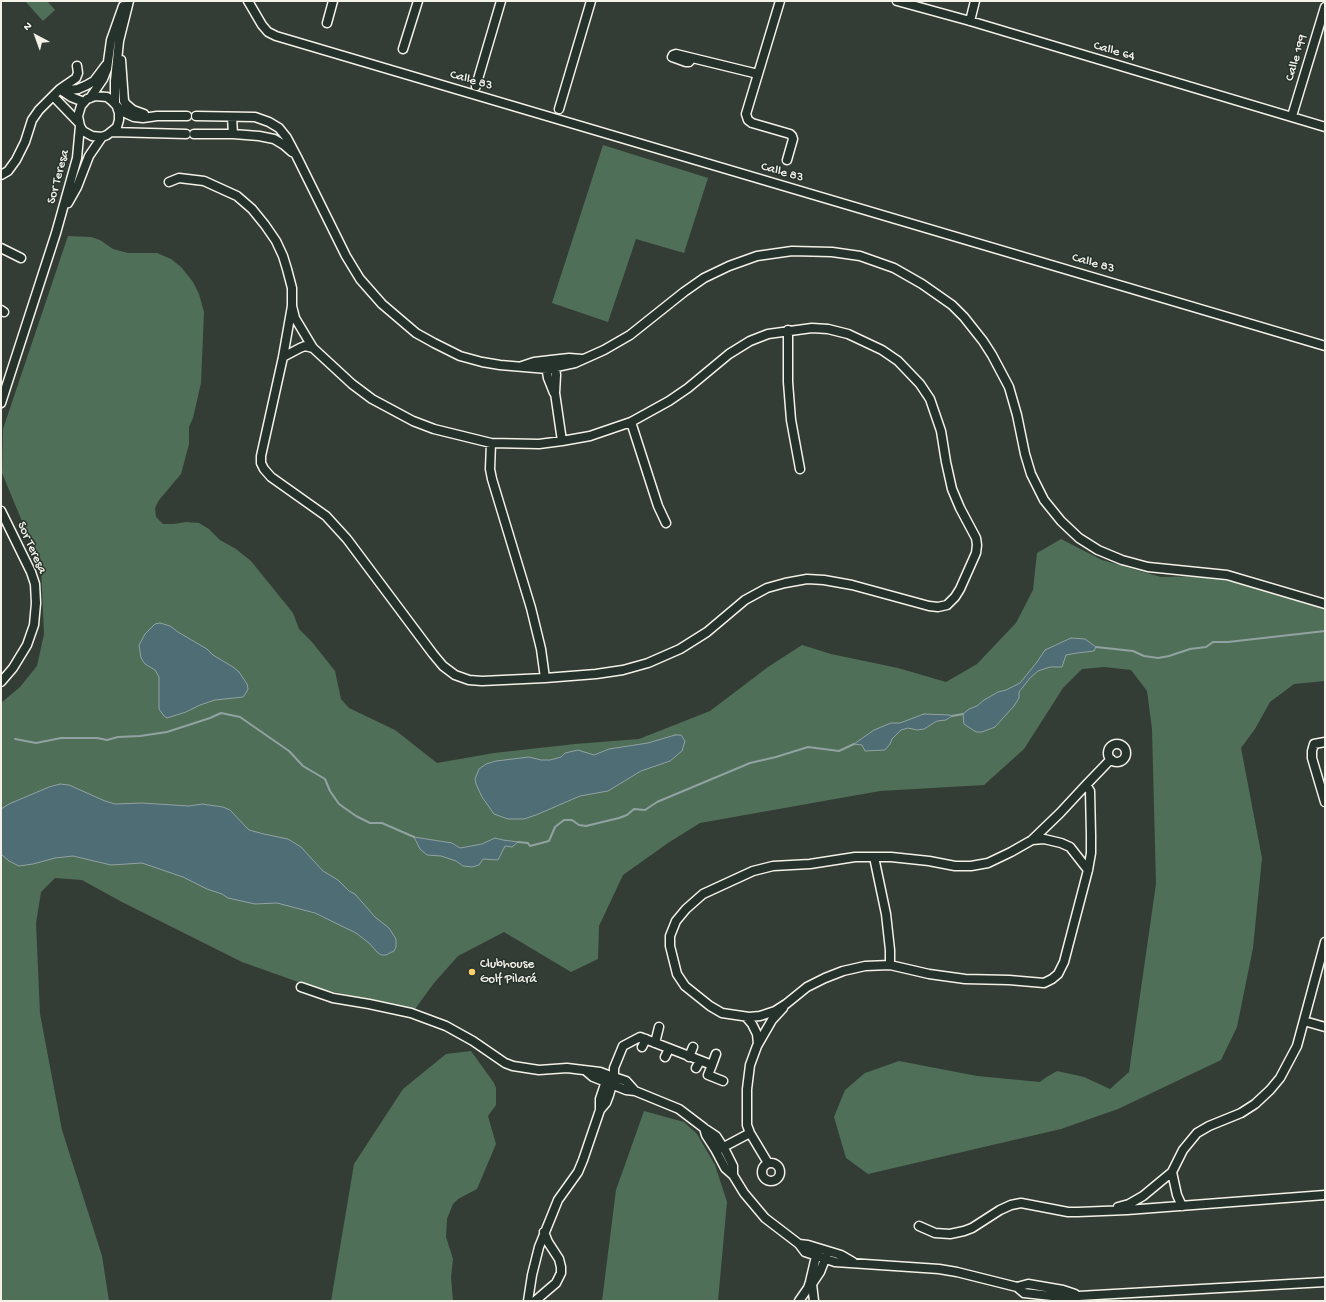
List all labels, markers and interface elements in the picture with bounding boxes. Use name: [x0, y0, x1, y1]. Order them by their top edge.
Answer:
north arrow: [16, 16, 56, 56]
text: N: [21, 20, 35, 34]
street label: Calle 199: [1283, 33, 1311, 83]
street label: Calle 64: [1091, 39, 1137, 65]
street label: Calle 83: [448, 67, 494, 95]
street label: Sor Teresa: [44, 148, 74, 206]
street label: Calle 83: [759, 159, 805, 187]
street label: Calle 83: [1070, 250, 1116, 278]
street label: Sor Teresa: [13, 519, 49, 577]
place label: Clubhouse Golf Pilará: [480, 957, 537, 988]
marker: Clubhouse Golf Pilará: [467, 967, 477, 977]

